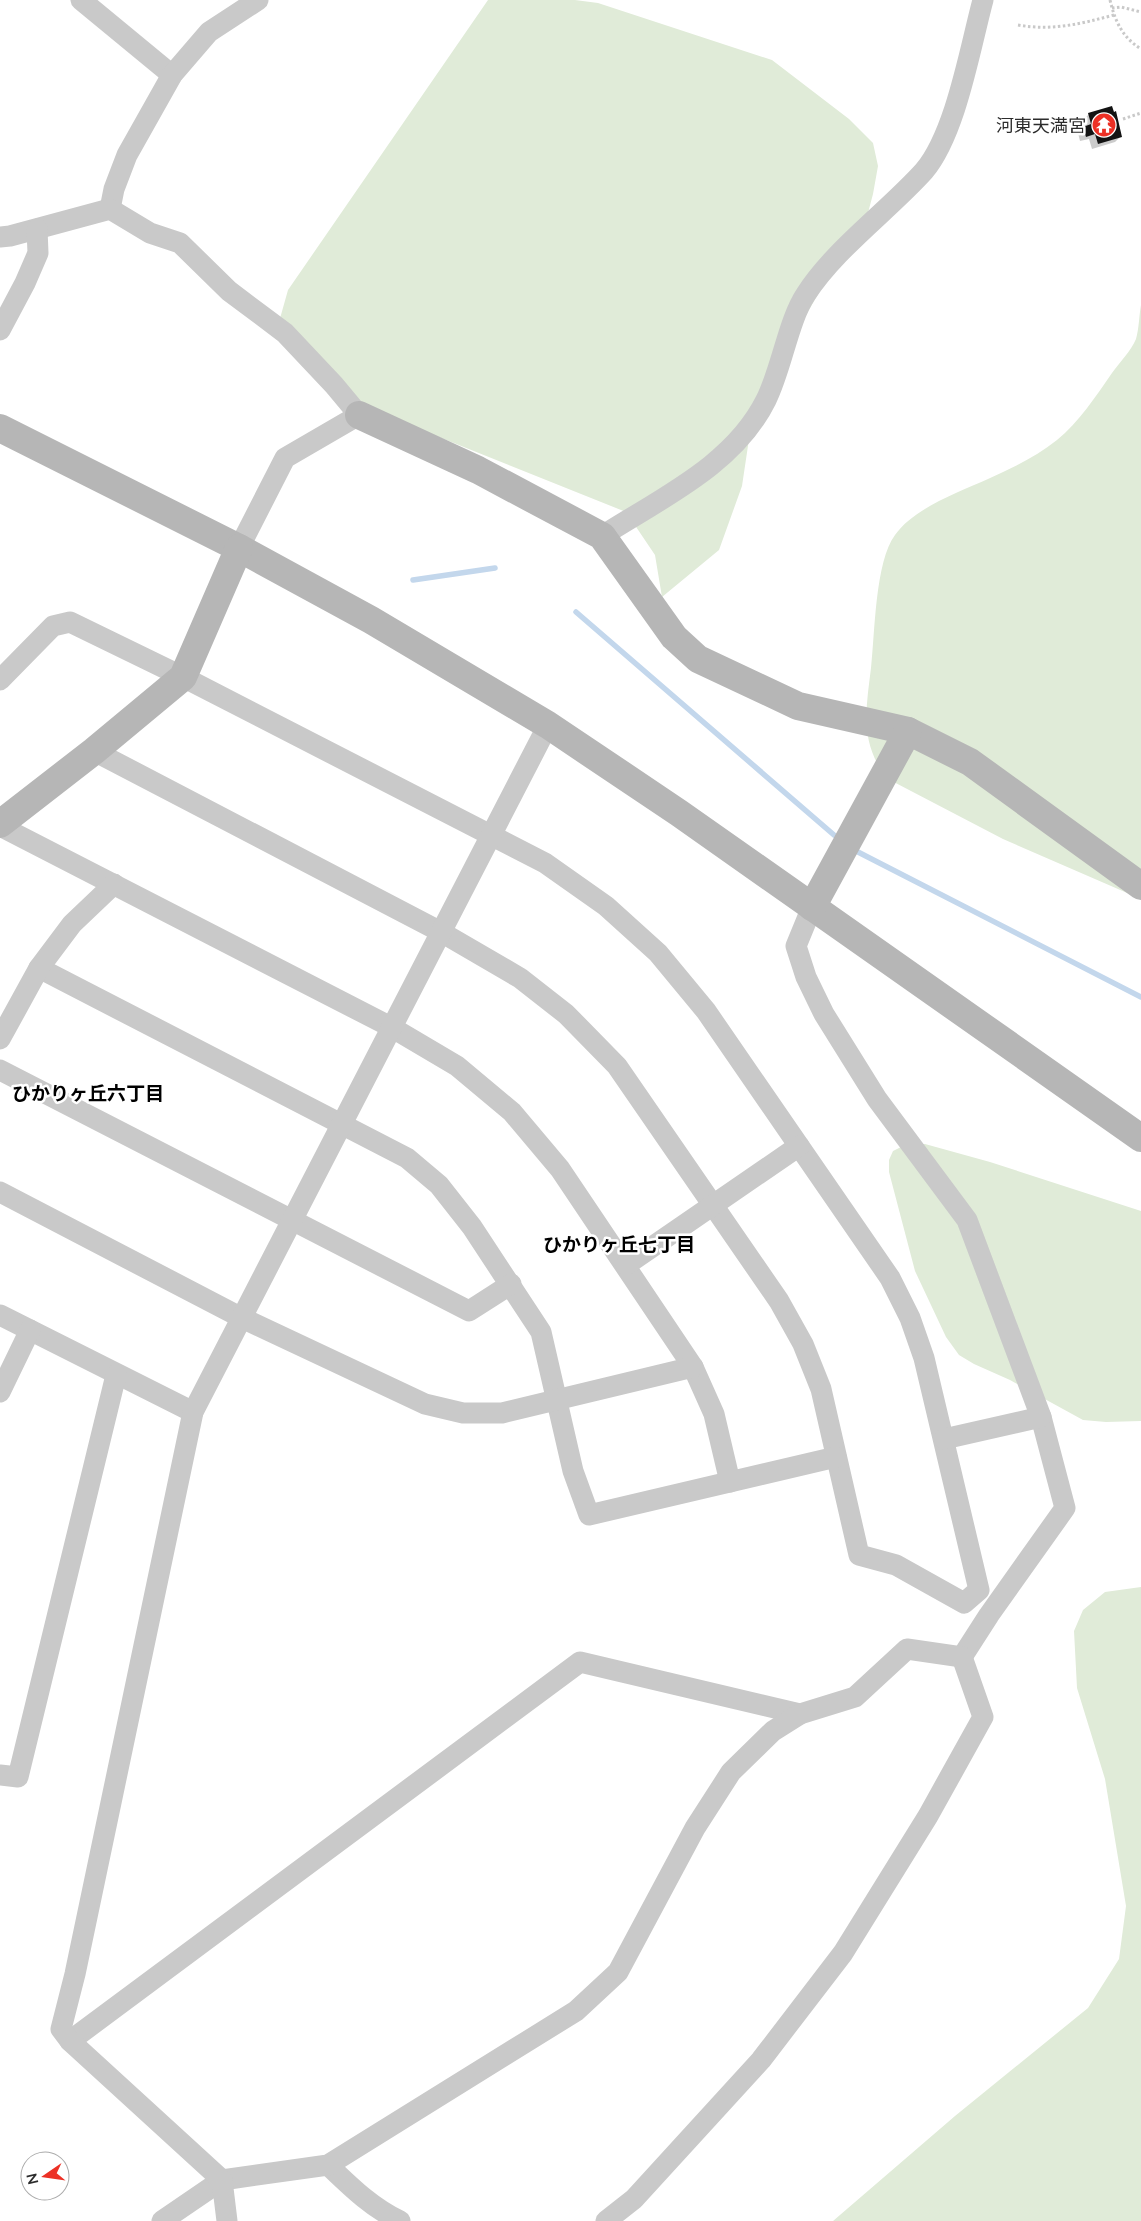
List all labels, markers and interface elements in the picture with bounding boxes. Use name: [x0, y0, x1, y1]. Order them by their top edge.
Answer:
temple icon: 河東天満宮: [1091, 112, 1117, 138]
place label: 河東天満宮: [996, 114, 1086, 136]
district label: ひかりヶ丘六丁目: [12, 1081, 164, 1104]
district label: ひかりヶ丘七丁目: [543, 1232, 695, 1255]
north arrow: [20, 2151, 70, 2201]
text: N: [22, 2172, 41, 2186]

